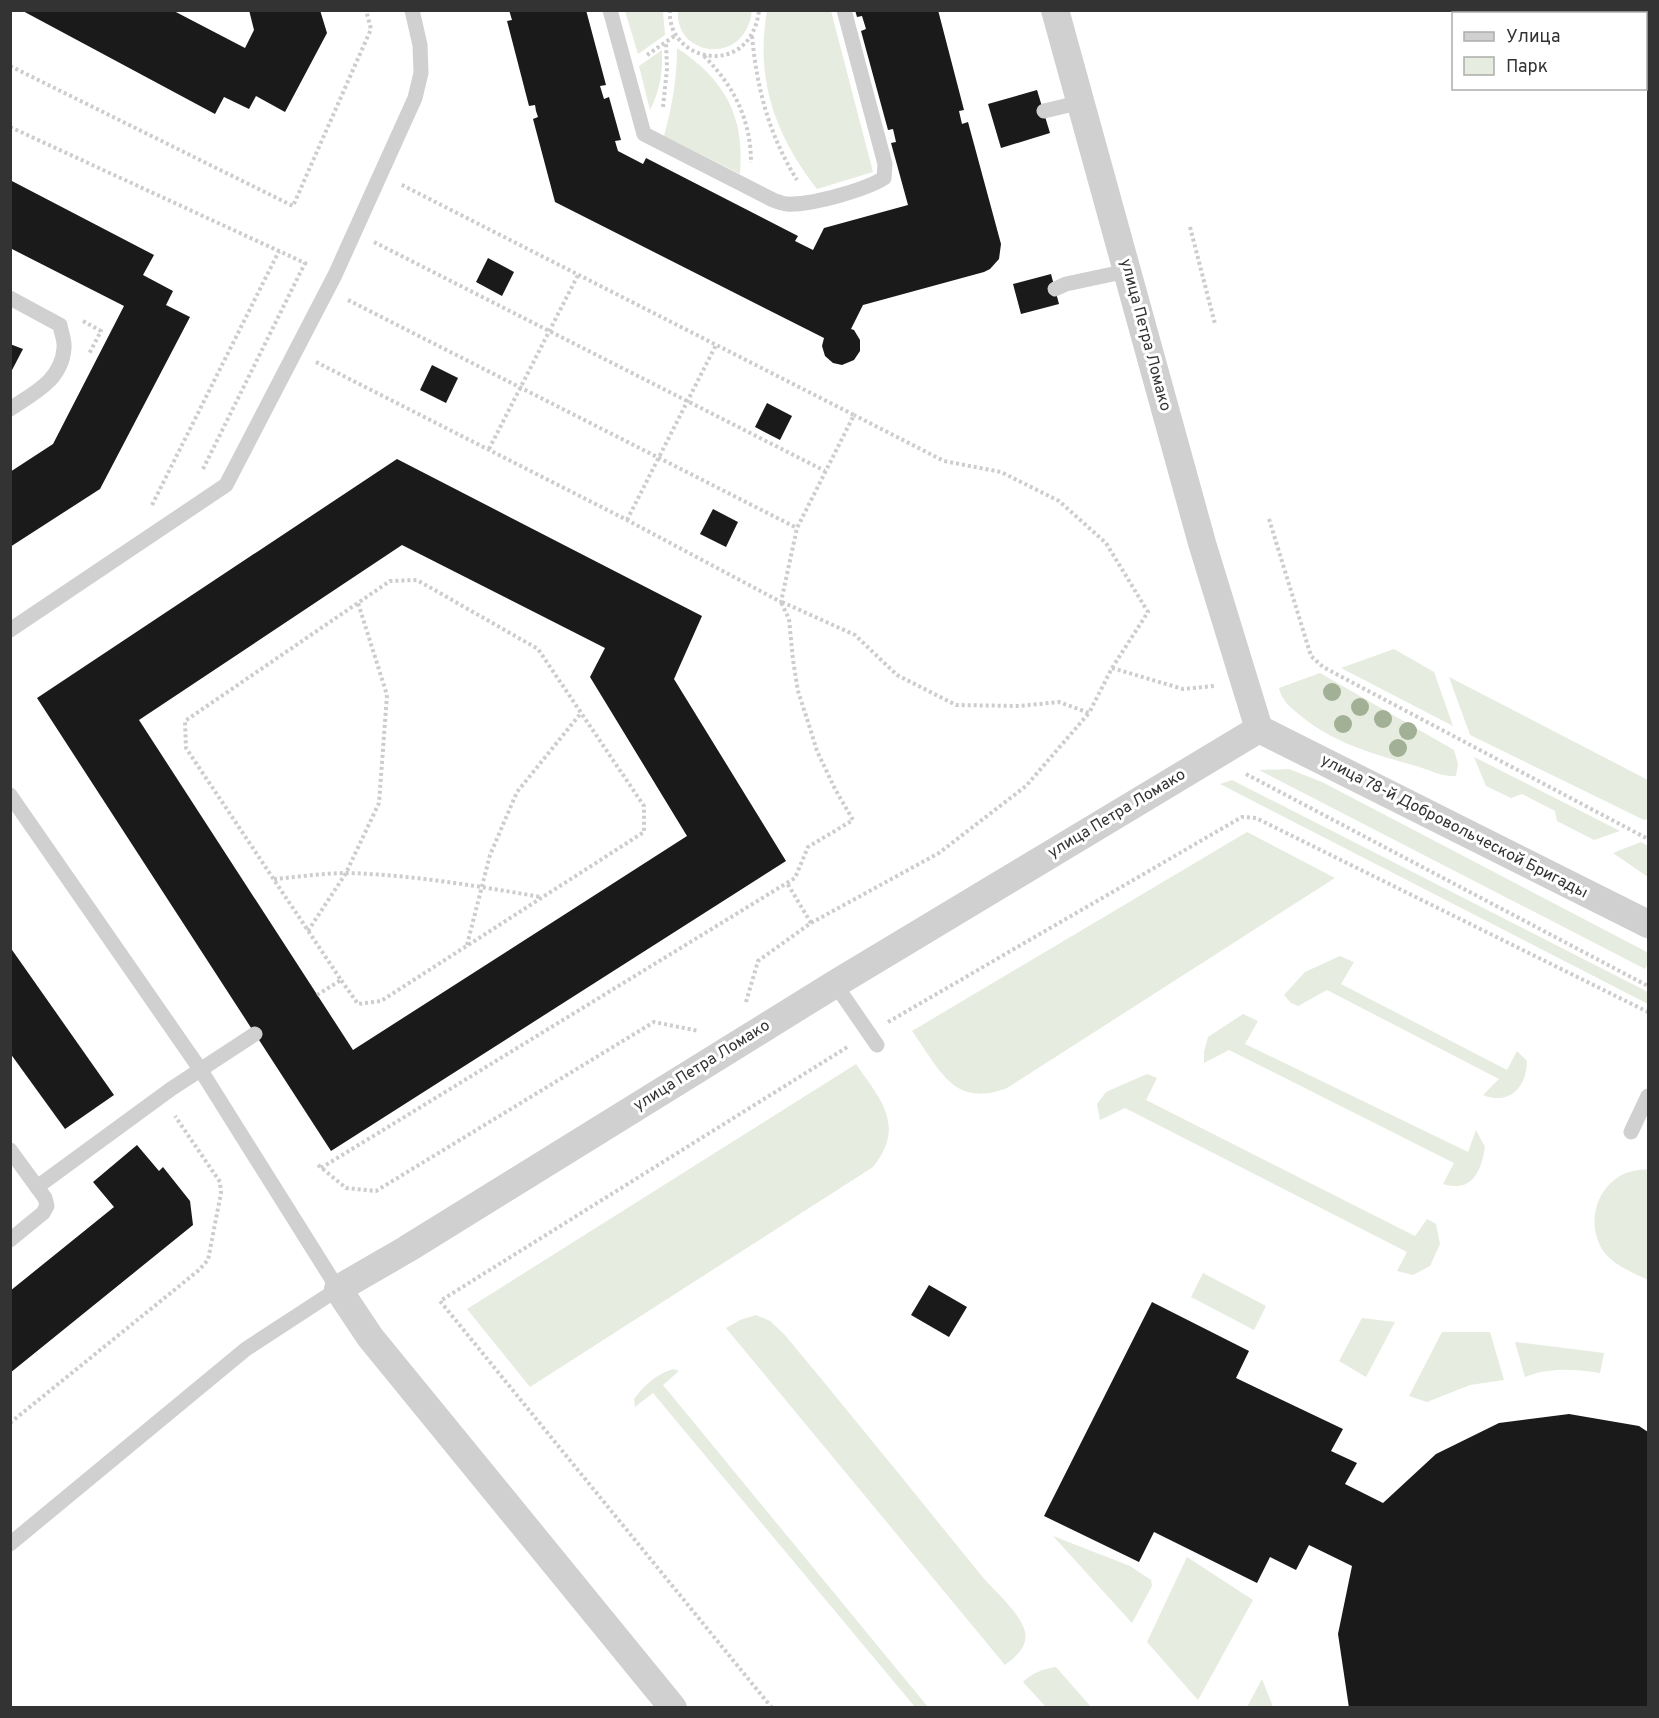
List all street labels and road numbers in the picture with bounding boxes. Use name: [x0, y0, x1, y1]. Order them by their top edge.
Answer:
street label: улица Петра Ломако: [1115, 257, 1175, 414]
street label: улица 78-й Добровольческой Бригады: [1317, 751, 1591, 903]
street label: улица Петра Ломако: [1045, 765, 1190, 863]
street label: улица Петра Ломако: [630, 1016, 774, 1116]

